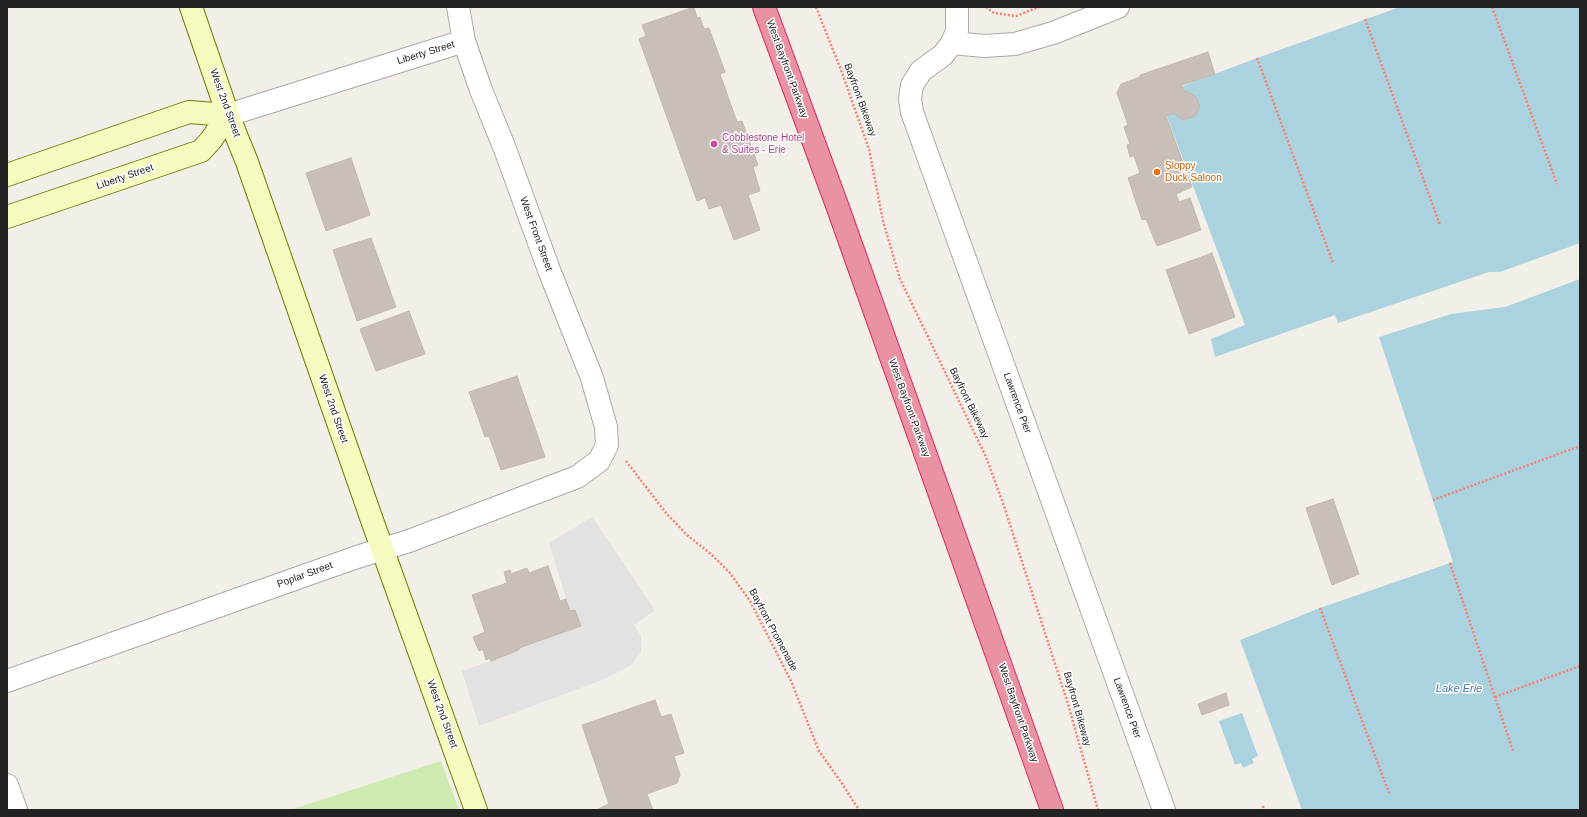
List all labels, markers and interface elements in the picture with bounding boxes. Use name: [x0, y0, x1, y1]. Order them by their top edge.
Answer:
street label: West Bayfront Parkway: [764, 18, 810, 120]
street label: Liberty Street: [396, 39, 456, 67]
street label: Bayfront Bikeway: [841, 62, 879, 138]
street label: West 2nd Street: [207, 67, 243, 139]
place label: Cobblestone Hotel & Suites - Erie: [722, 132, 804, 156]
marker: Cobblestone Hotel & Suites - Erie: [709, 139, 719, 149]
place label: Sloppy Duck Saloon: [1165, 160, 1222, 184]
street label: Liberty Street: [95, 162, 155, 192]
marker: Sloppy Duck Saloon: [1152, 167, 1162, 177]
street label: West Front Street: [517, 195, 555, 273]
street label: West Bayfront Parkway: [886, 357, 932, 459]
street label: Bayfront Bikeway: [947, 366, 991, 440]
street label: Lawrence Pier: [1000, 371, 1034, 435]
street label: West 2nd Street: [316, 373, 350, 445]
street label: Poplar Street: [276, 559, 334, 591]
street label: Bayfront Promenade: [746, 587, 800, 673]
street label: West Bayfront Parkway: [995, 662, 1041, 764]
street label: Bayfront Bikeway: [1061, 670, 1093, 748]
street label: Lawrence Pier: [1110, 676, 1144, 740]
street label: West 2nd Street: [424, 678, 460, 750]
water label: Lake Erie: [1436, 682, 1482, 696]

